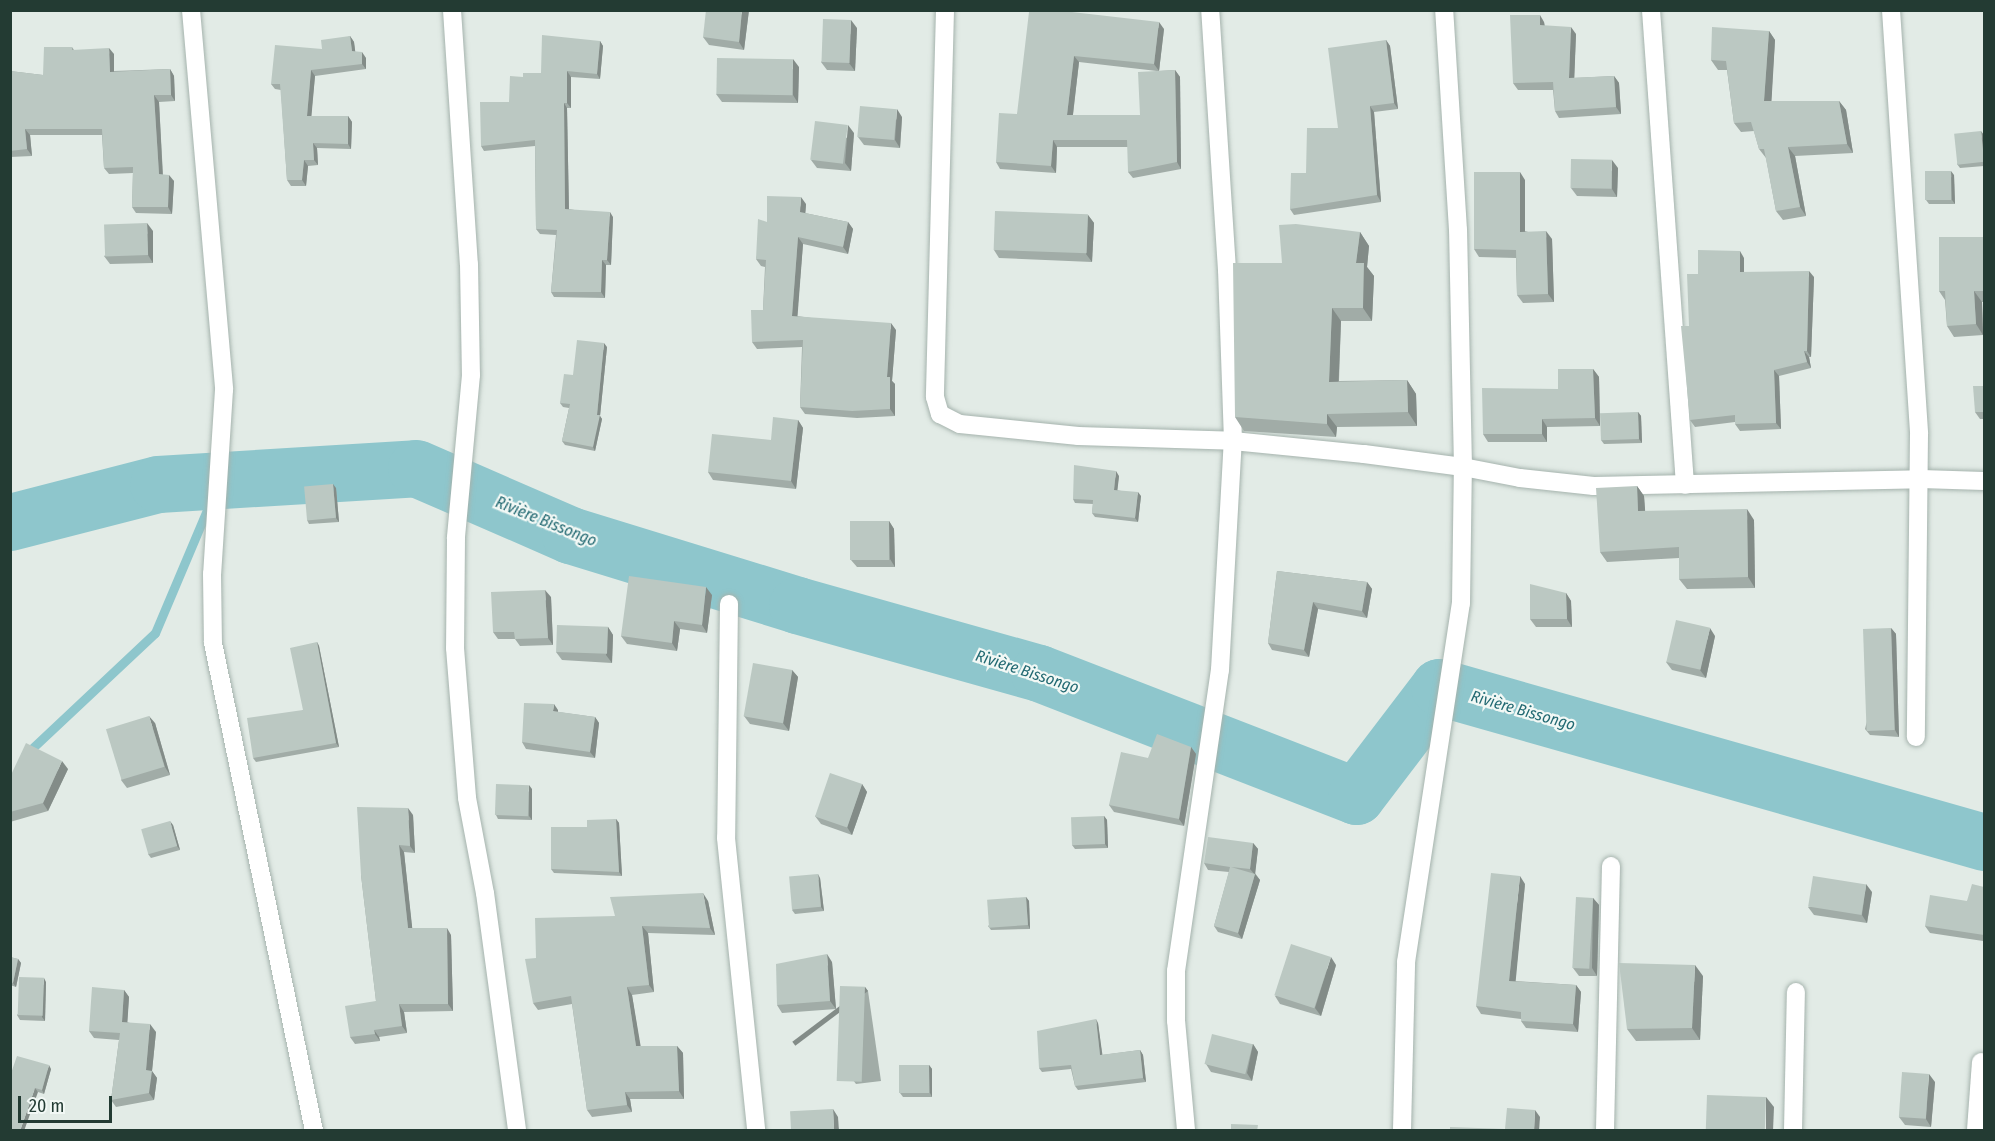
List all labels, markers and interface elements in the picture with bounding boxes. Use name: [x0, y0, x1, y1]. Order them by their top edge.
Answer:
water label: Rivière Bissongo: [493, 493, 599, 551]
water label: Rivière Bissongo: [973, 646, 1081, 698]
water label: Rivière Bissongo: [1469, 687, 1577, 735]
scale bar: [21, 1084, 116, 1122]
text: 20 m: [29, 1095, 64, 1117]

